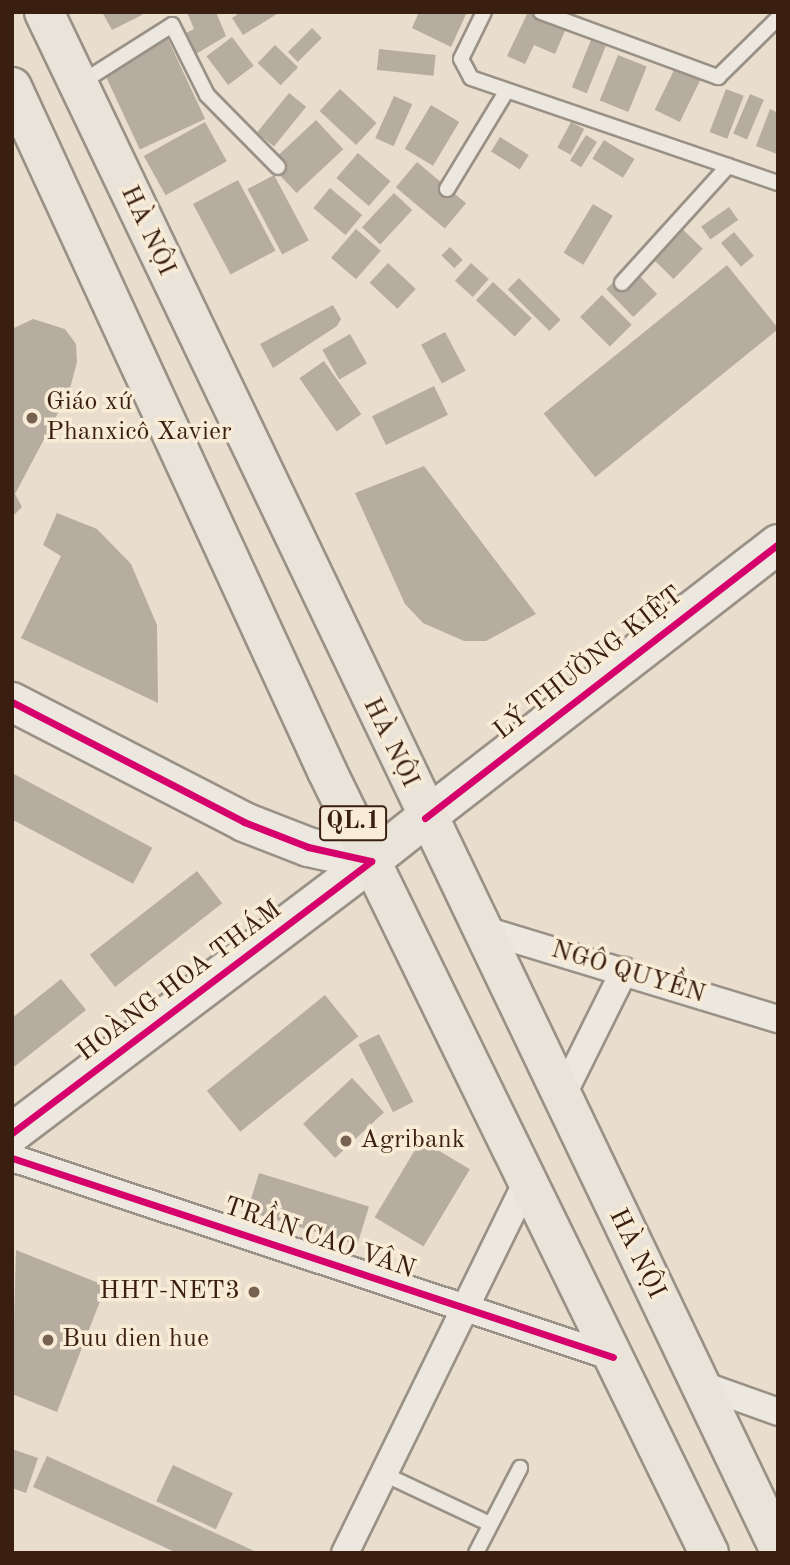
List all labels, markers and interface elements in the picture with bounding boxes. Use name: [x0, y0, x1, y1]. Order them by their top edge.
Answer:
street label: HÀ NỘI: [113, 181, 181, 281]
place label: Giáo xứ Phanxicô Xavier: [46, 387, 232, 448]
marker: Giáo xứ Phanxicô Xavier: [24, 410, 40, 426]
street label: LÝ THƯỜNG KIỆT: [488, 580, 690, 748]
street label: HÀ NỘI: [355, 693, 425, 793]
road number: QL.1: [318, 802, 388, 844]
street label: HOÀNG HOA THÁM: [72, 895, 288, 1069]
street label: NGÔ QUYỀN: [547, 935, 709, 1011]
place label: Agribank: [360, 1125, 465, 1157]
marker: Agribank: [338, 1133, 354, 1149]
street label: TRẦN CAO VÂN: [219, 1192, 419, 1286]
street label: HÀ NỘI: [601, 1204, 671, 1304]
place label: HHT-NET3: [99, 1276, 240, 1308]
marker: HHT-NET3: [246, 1284, 262, 1300]
place label: Buu dien hue: [62, 1324, 209, 1356]
marker: Buu dien hue: [40, 1332, 56, 1348]

